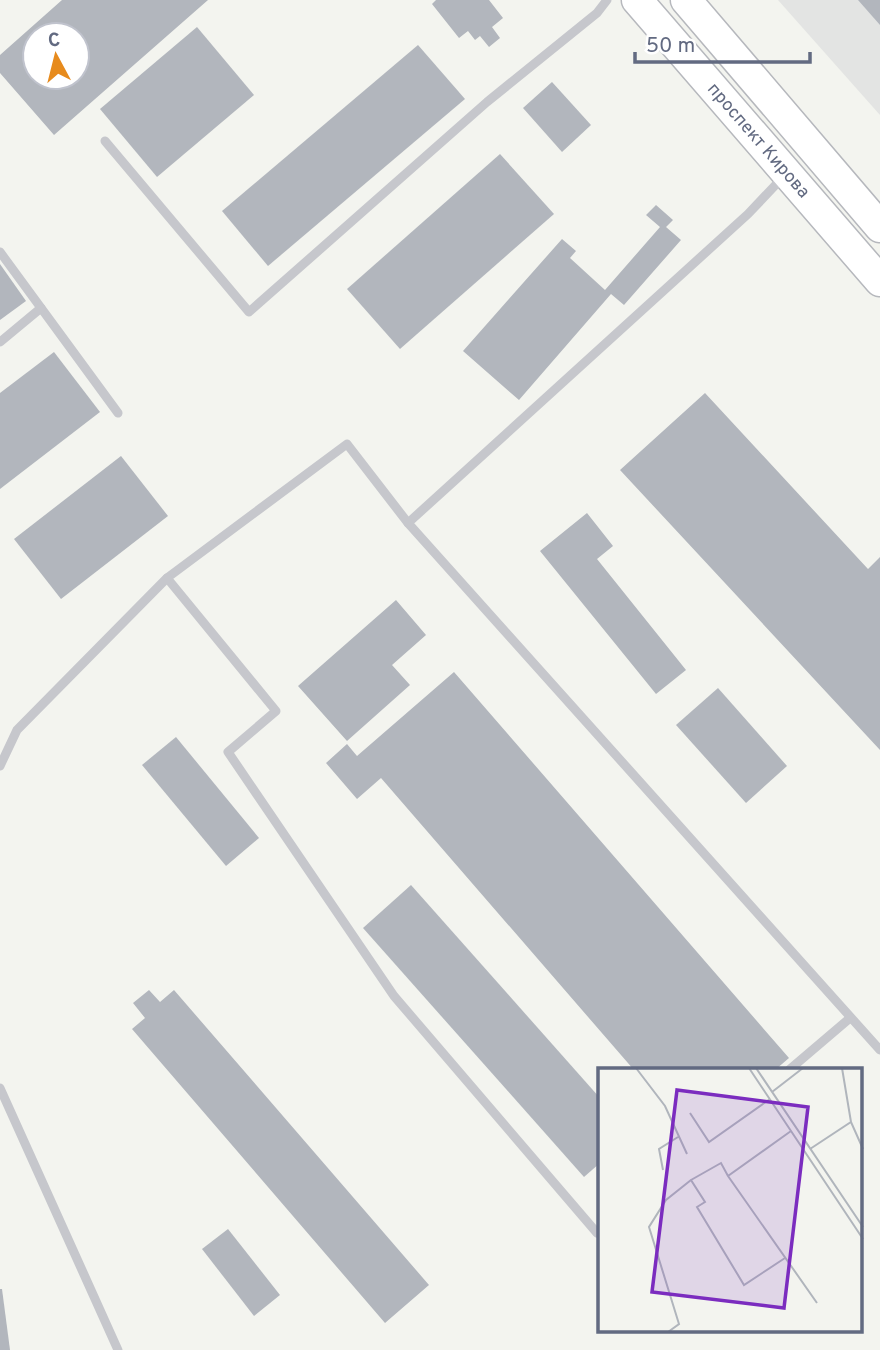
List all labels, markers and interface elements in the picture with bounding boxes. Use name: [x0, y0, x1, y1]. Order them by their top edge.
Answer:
north arrow: [21, 21, 91, 91]
scale bar: [635, 21, 810, 65]
text: С: [47, 28, 62, 54]
text: 50 m: [646, 33, 695, 60]
street label: проспект Кирова: [701, 78, 814, 203]
inset map: [598, 1068, 862, 1332]

